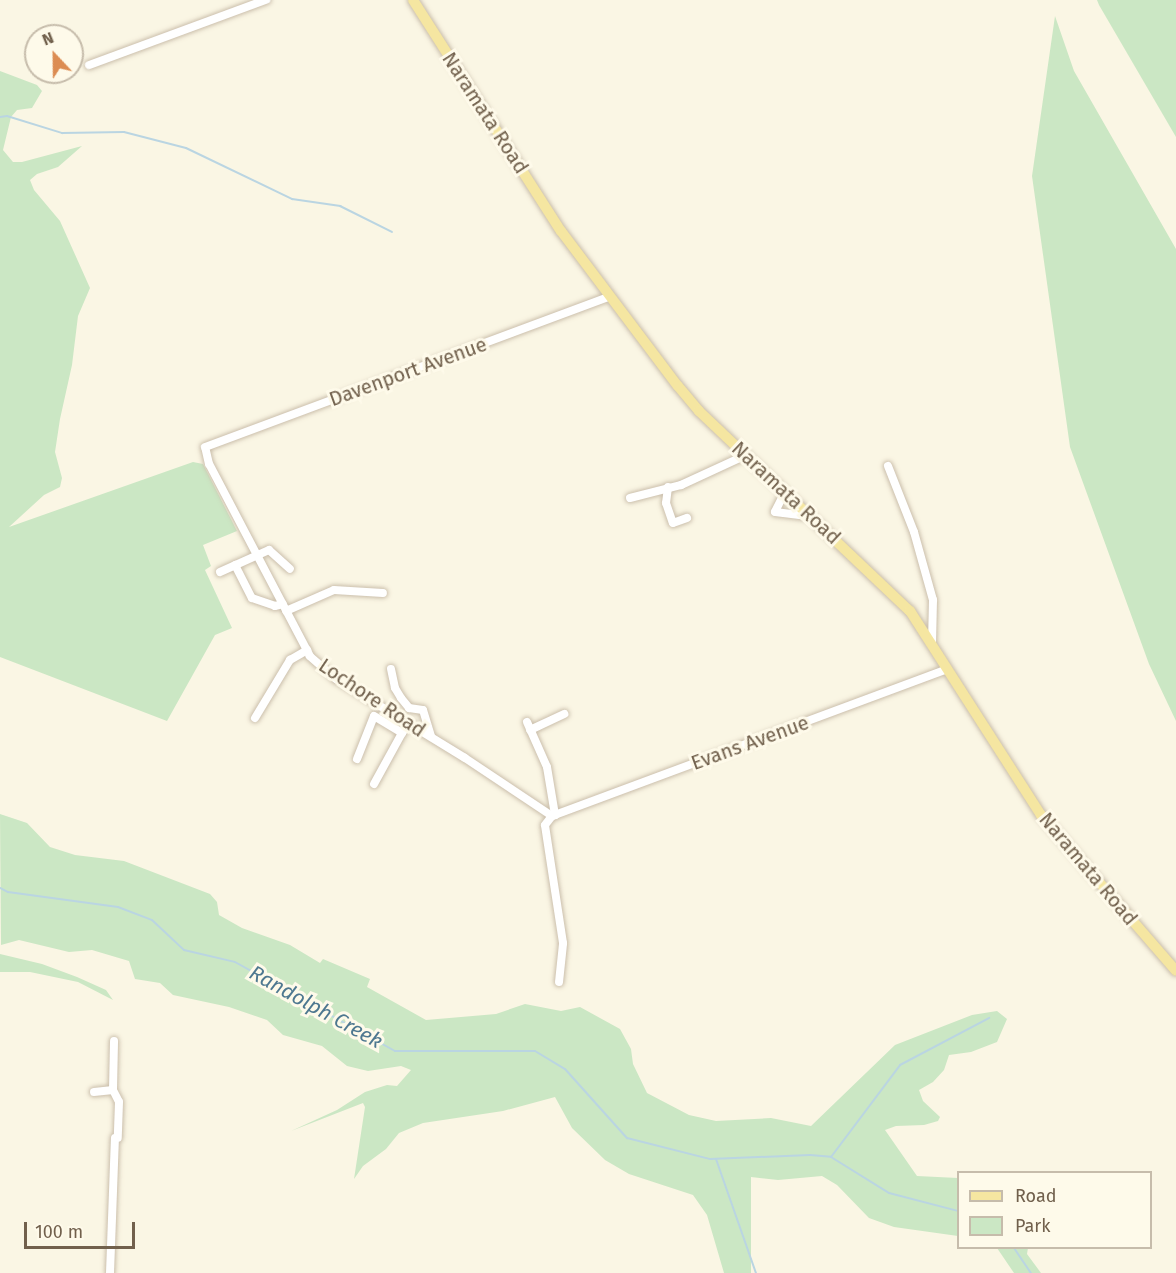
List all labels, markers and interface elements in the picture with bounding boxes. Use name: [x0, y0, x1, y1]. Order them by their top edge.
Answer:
north arrow: [24, 24, 84, 84]
text: N: [39, 28, 56, 49]
street label: Naramata Road: [437, 48, 533, 178]
street label: Davenport Avenue: [326, 332, 490, 412]
street label: Naramata Road: [727, 437, 845, 549]
street label: Lochore Road: [314, 654, 430, 742]
street label: Evans Avenue: [688, 711, 812, 775]
street label: Naramata Road: [1034, 808, 1142, 930]
water label: Randolph Creek: [245, 960, 387, 1054]
legend: [957, 1171, 1152, 1249]
text: Road: [1015, 1185, 1057, 1207]
scale bar: [27, 1210, 138, 1248]
text: Park: [1015, 1215, 1050, 1237]
text: 100 m: [35, 1221, 83, 1243]

